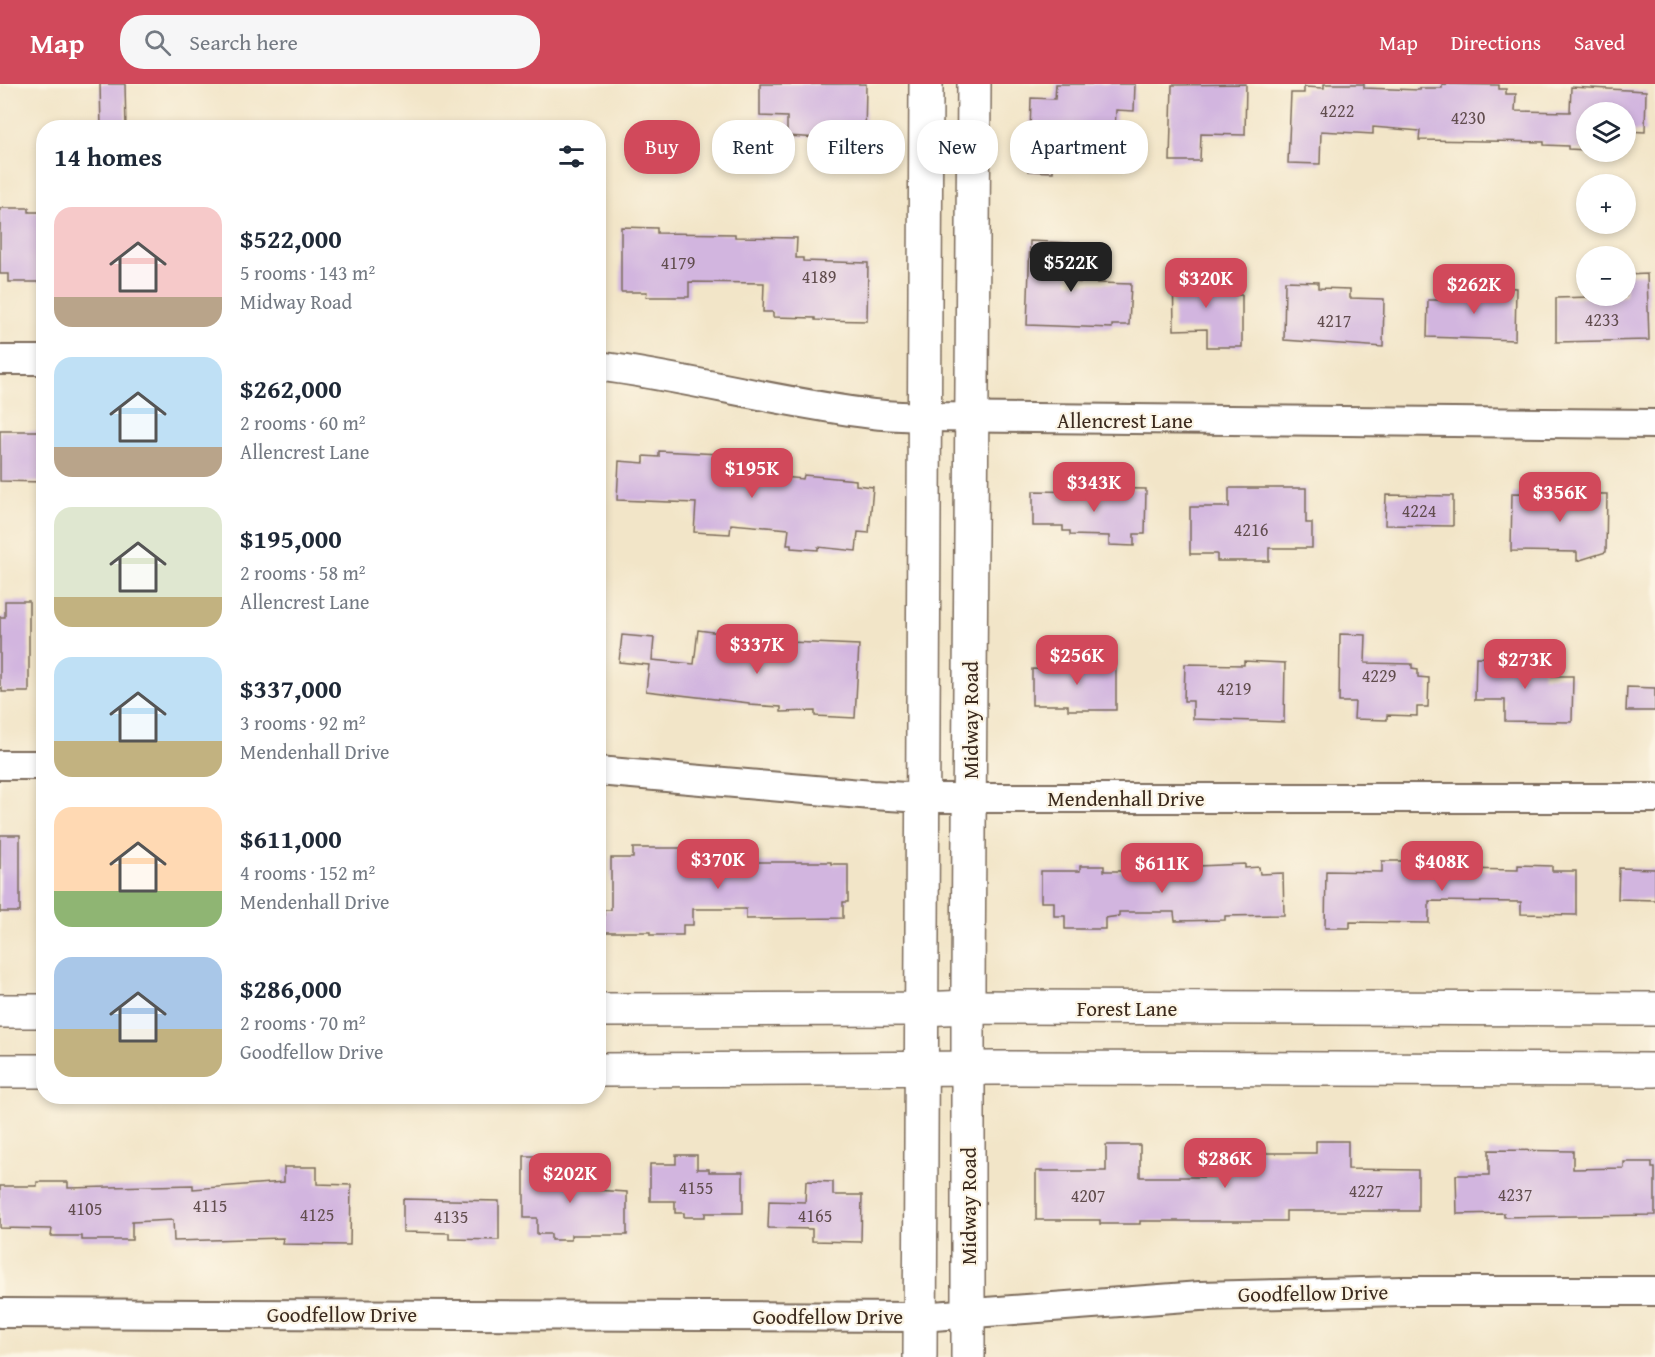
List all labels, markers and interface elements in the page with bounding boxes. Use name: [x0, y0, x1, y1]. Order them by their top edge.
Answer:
search box: [120, 15, 540, 69]
text: Map: [30, 22, 84, 63]
icon: search: [141, 26, 174, 59]
text: Search here: [189, 26, 298, 58]
text: Map: [1379, 27, 1418, 58]
text: Directions: [1451, 27, 1541, 58]
text: Saved: [1574, 27, 1625, 58]
house number: 4222: [1320, 97, 1354, 124]
map controls: [1576, 102, 1636, 306]
button: layers: [1576, 102, 1636, 162]
house number: 4230: [1451, 104, 1486, 131]
chip: Buy: [624, 120, 700, 174]
chip: Rent: [712, 120, 795, 174]
chip: Filters: [807, 120, 905, 174]
chip: New: [917, 120, 998, 174]
chip: Apartment: [1010, 120, 1148, 174]
text: 14 homes: [54, 137, 162, 176]
icon: filters: [555, 140, 588, 173]
button: +: [1576, 174, 1636, 234]
text: $522,000: [240, 219, 342, 258]
icon: home: [102, 231, 174, 303]
pin: $522K: [1029, 242, 1113, 293]
button: −: [1576, 246, 1636, 306]
text: $522K: [1044, 247, 1098, 276]
house number: 4179: [661, 249, 695, 276]
text: 5 rooms · 143 m²: [240, 258, 375, 287]
pin: $320K: [1164, 258, 1248, 309]
house number: 4189: [802, 263, 836, 290]
text: $320K: [1179, 263, 1233, 292]
pin: $262K: [1432, 264, 1516, 315]
text: $262K: [1447, 269, 1501, 298]
text: Midway Road: [240, 287, 352, 316]
house number: 4233: [1585, 306, 1619, 333]
house number: 4217: [1317, 307, 1351, 334]
text: $262,000: [240, 369, 342, 408]
icon: home: [102, 381, 174, 453]
street label: Allencrest Lane: [1057, 405, 1193, 436]
text: 2 rooms · 60 m²: [240, 408, 366, 437]
text: Allencrest Lane: [240, 437, 369, 466]
pin: $195K: [710, 448, 794, 499]
text: $195K: [725, 453, 779, 482]
pin: $343K: [1052, 462, 1136, 513]
text: $343K: [1067, 467, 1121, 496]
pin: $356K: [1518, 472, 1602, 523]
text: $356K: [1533, 477, 1587, 506]
house number: 4224: [1402, 497, 1436, 524]
house number: 4216: [1234, 516, 1268, 543]
text: $195,000: [240, 519, 342, 558]
icon: home: [102, 531, 174, 603]
text: 2 rooms · 58 m²: [240, 558, 366, 587]
text: Allencrest Lane: [240, 587, 369, 616]
pin: $337K: [715, 624, 799, 675]
text: $337K: [730, 629, 784, 658]
pin: $256K: [1035, 635, 1119, 686]
pin: $273K: [1483, 639, 1567, 690]
text: $256K: [1050, 640, 1104, 669]
text: $273K: [1498, 644, 1552, 673]
street label: Midway Road: [955, 660, 986, 779]
house number: 4229: [1362, 662, 1396, 689]
text: $337,000: [240, 669, 342, 708]
house number: 4219: [1217, 675, 1251, 702]
icon: home: [102, 681, 174, 753]
text: 3 rooms · 92 m²: [240, 708, 366, 737]
text: Mendenhall Drive: [240, 737, 390, 766]
street label: Mendenhall Drive: [1048, 783, 1205, 814]
text: $611,000: [240, 819, 342, 858]
icon: home: [102, 831, 174, 903]
pin: $370K: [676, 839, 760, 890]
pin: $408K: [1400, 841, 1484, 892]
pin: $611K: [1120, 843, 1204, 894]
text: $370K: [691, 844, 745, 873]
text: $408K: [1415, 846, 1469, 875]
text: $611K: [1135, 848, 1189, 877]
text: 4 rooms · 152 m²: [240, 858, 375, 887]
text: Mendenhall Drive: [240, 887, 390, 916]
text: $286,000: [240, 969, 342, 1008]
icon: home: [102, 981, 174, 1053]
street label: Forest Lane: [1077, 993, 1177, 1024]
text: 2 rooms · 70 m²: [240, 1008, 366, 1037]
text: Goodfellow Drive: [240, 1037, 383, 1066]
pin: $286K: [1183, 1138, 1267, 1189]
text: $286K: [1198, 1143, 1252, 1172]
street label: Midway Road: [953, 1146, 984, 1265]
pin: $202K: [528, 1153, 612, 1204]
text: $202K: [543, 1158, 597, 1187]
house number: 4155: [679, 1174, 713, 1201]
house number: 4227: [1349, 1177, 1383, 1204]
house number: 4237: [1498, 1181, 1532, 1208]
house number: 4207: [1071, 1182, 1105, 1209]
house number: 4115: [193, 1192, 227, 1219]
house number: 4105: [68, 1195, 102, 1222]
house number: 4125: [300, 1201, 334, 1228]
house number: 4165: [798, 1202, 832, 1229]
house number: 4135: [434, 1203, 468, 1230]
street label: Goodfellow Drive: [1238, 1276, 1389, 1310]
street label: Goodfellow Drive: [267, 1299, 417, 1330]
street label: Goodfellow Drive: [753, 1301, 903, 1332]

